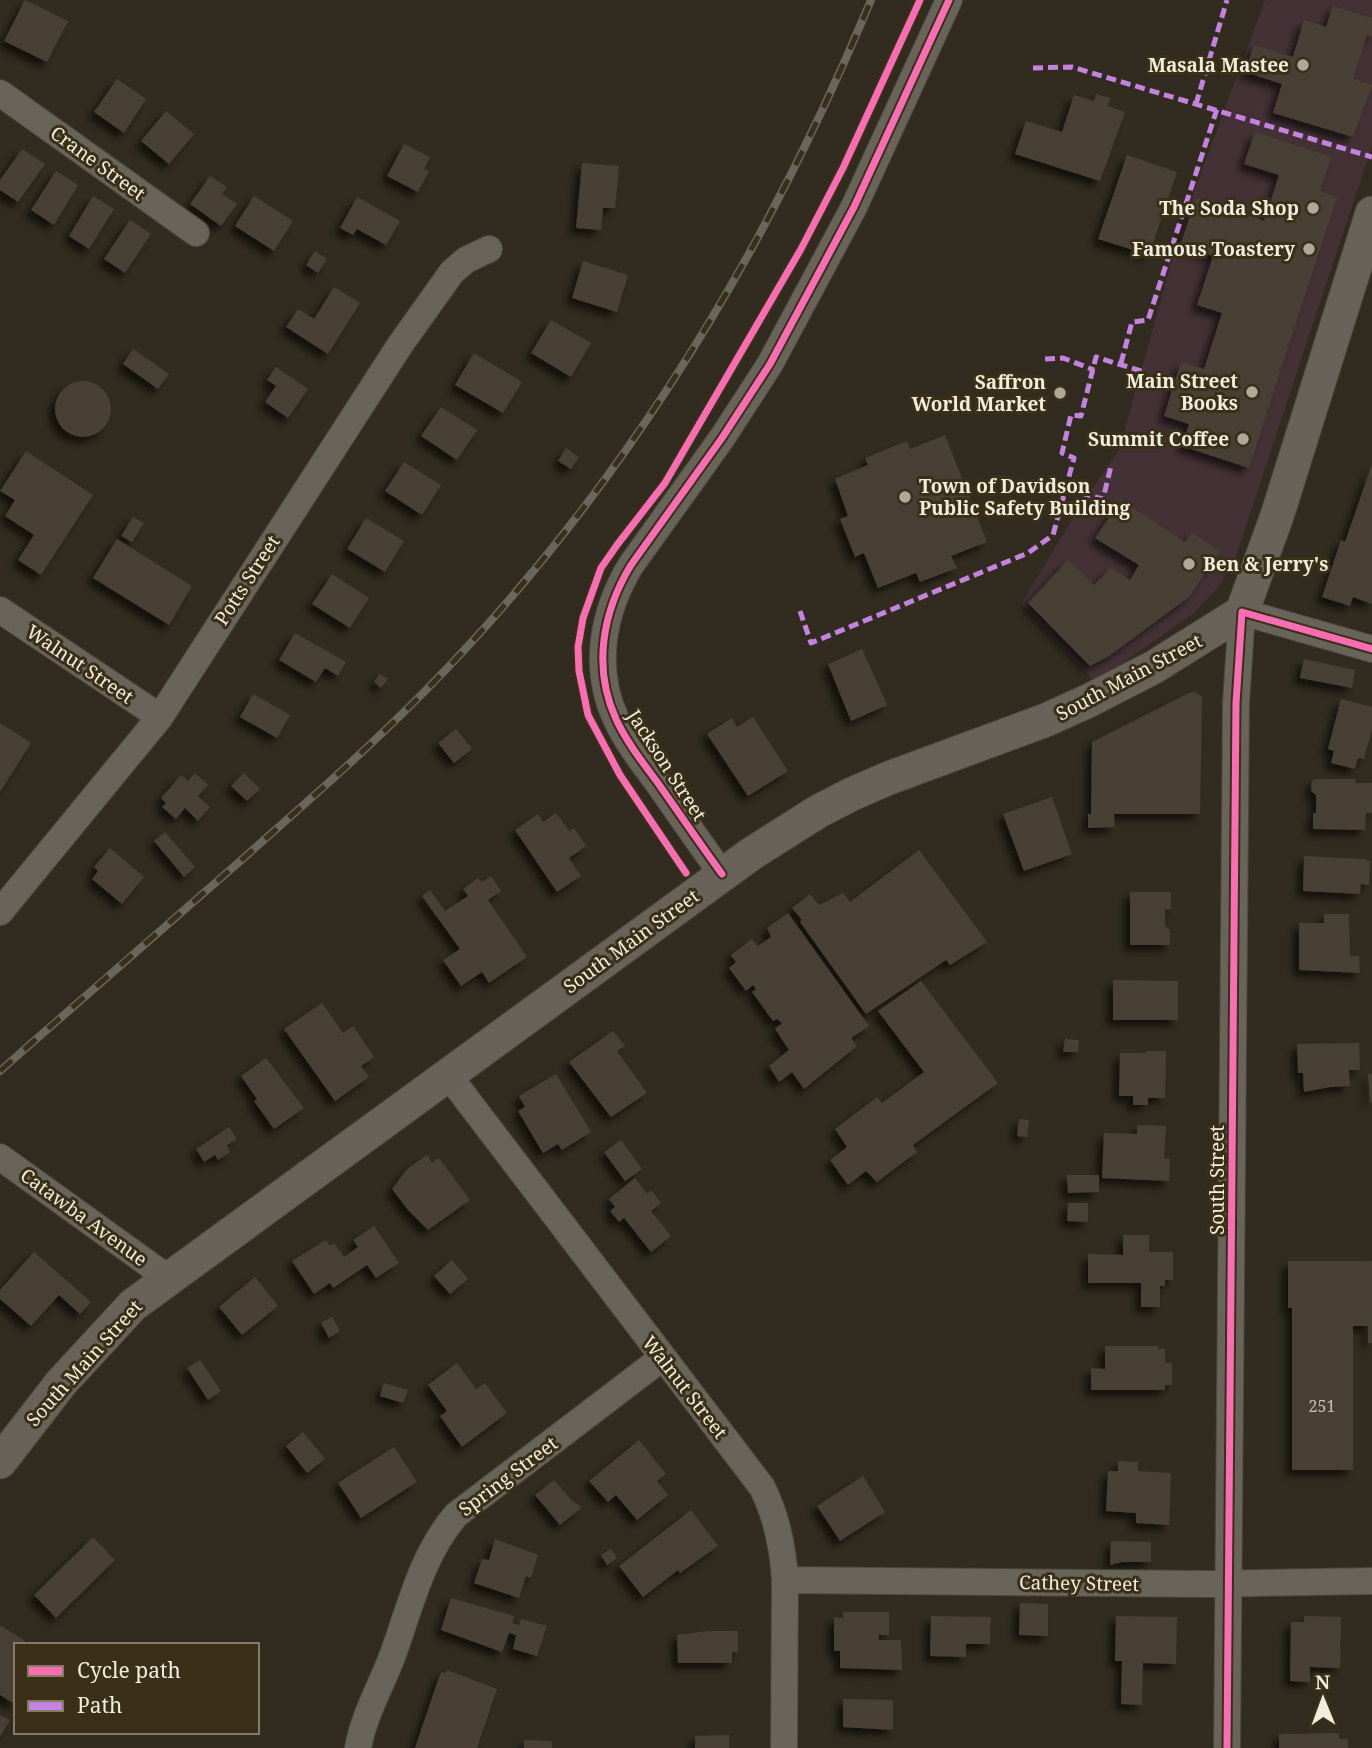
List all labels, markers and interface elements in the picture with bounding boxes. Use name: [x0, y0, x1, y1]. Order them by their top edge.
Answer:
place label: Masala Mastee: [1148, 52, 1289, 78]
marker: Masala Mastee: [1295, 57, 1311, 73]
street label: Crane Street: [45, 120, 151, 206]
place label: The Soda Shop: [1159, 195, 1299, 221]
marker: The Soda Shop: [1305, 200, 1321, 216]
place label: Famous Toastery: [1132, 236, 1295, 262]
marker: Famous Toastery: [1301, 241, 1317, 257]
place label: Main Street Books: [1126, 368, 1238, 416]
place label: Saffron World Market: [912, 369, 1046, 417]
marker: Main Street Books: [1244, 384, 1260, 400]
marker: Saffron World Market: [1052, 385, 1068, 401]
place label: Summit Coffee: [1088, 426, 1229, 452]
marker: Summit Coffee: [1235, 431, 1251, 447]
place label: Town of Davidson Public Safety Building: [919, 473, 1131, 521]
marker: Town of Davidson Public Safety Building: [897, 489, 913, 505]
street label: Potts Street: [208, 530, 286, 630]
place label: Ben & Jerry's: [1203, 551, 1328, 577]
marker: Ben & Jerry's: [1181, 556, 1197, 572]
street label: Walnut Street: [21, 619, 139, 710]
street label: South Main Street: [1051, 627, 1207, 726]
street label: Jackson Street: [621, 704, 713, 826]
street label: South Main Street: [558, 883, 704, 999]
street label: South Street: [1204, 1125, 1230, 1235]
street label: Catawba Avenue: [15, 1162, 153, 1272]
street label: South Main Street: [20, 1294, 148, 1432]
street label: Walnut Street: [637, 1330, 734, 1444]
house number: 251: [1309, 1395, 1335, 1417]
street label: Spring Street: [453, 1430, 563, 1522]
street label: Cathey Street: [1019, 1569, 1140, 1597]
legend: [14, 1643, 259, 1734]
text: Cycle path: [77, 1656, 181, 1684]
north arrow: [1288, 1664, 1358, 1734]
text: N: [1315, 1669, 1330, 1695]
text: Path: [77, 1691, 122, 1719]

